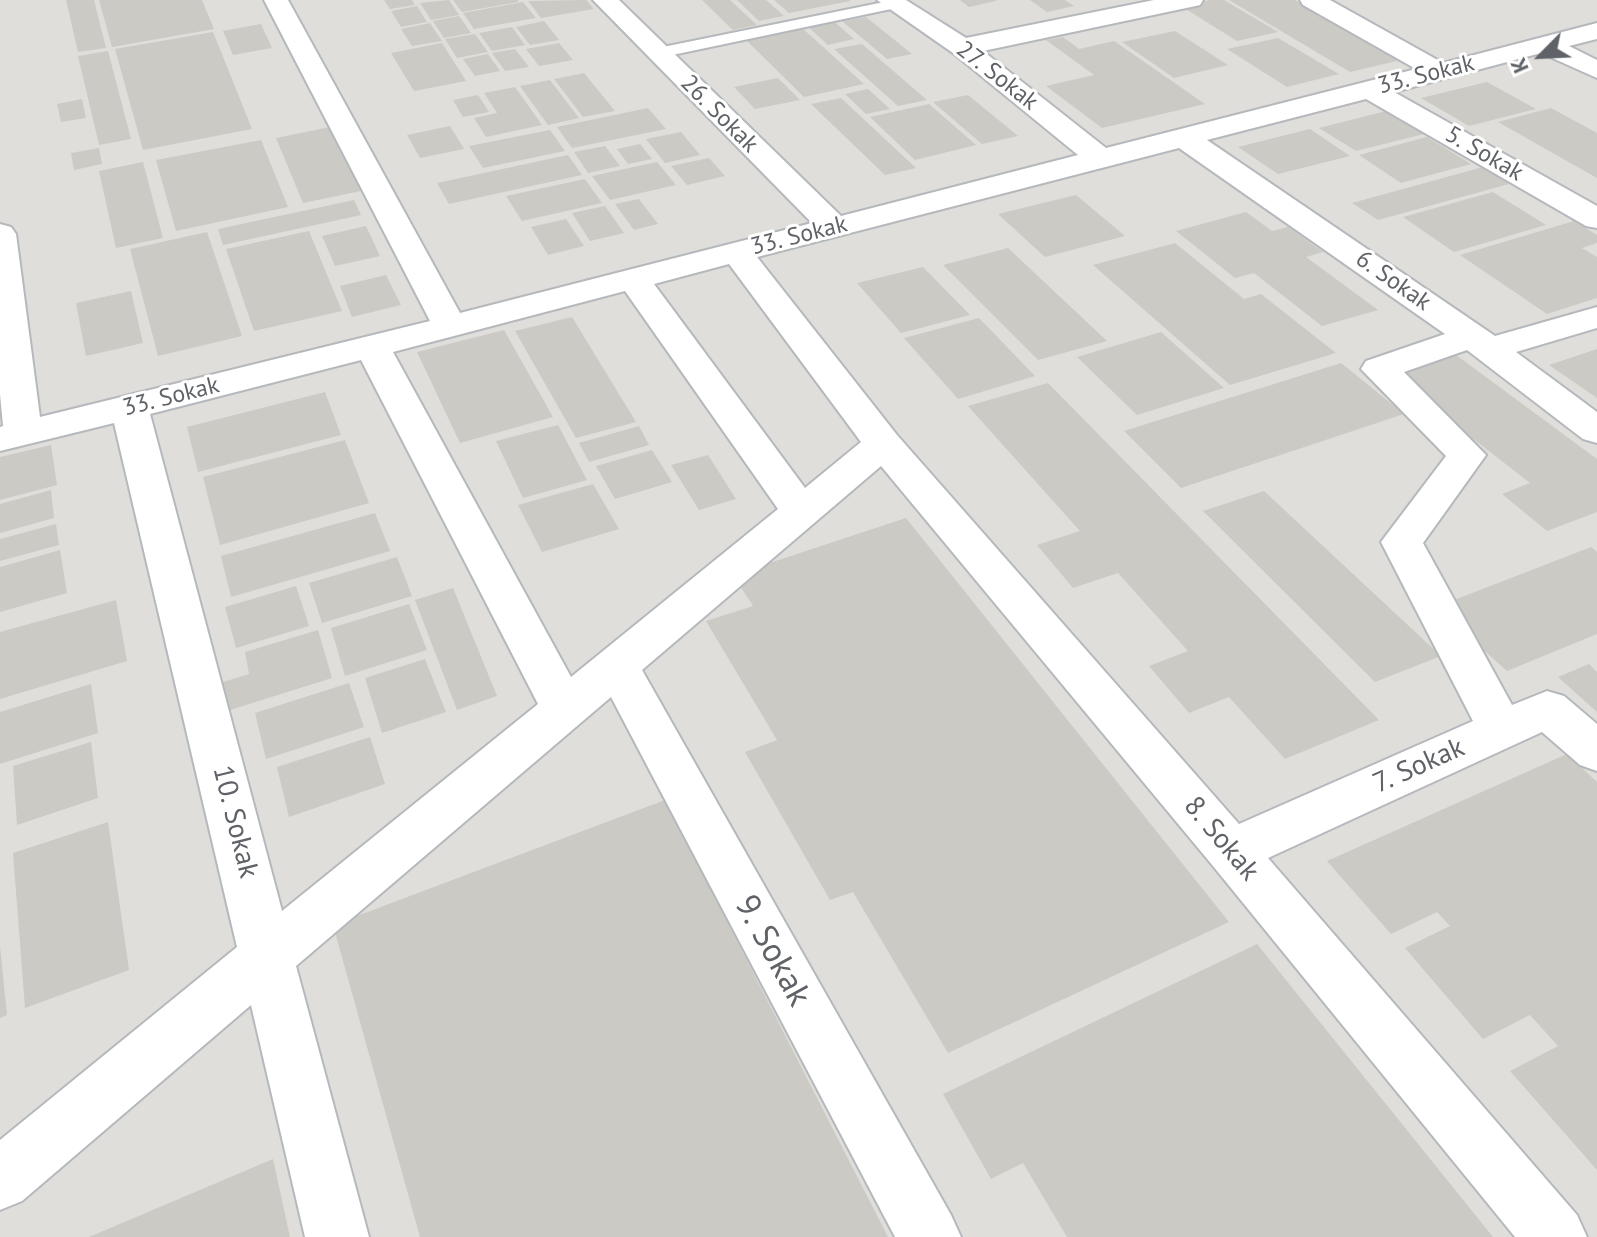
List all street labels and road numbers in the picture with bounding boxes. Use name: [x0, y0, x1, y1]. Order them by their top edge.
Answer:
street label: 27. Sokak: [950, 35, 1044, 117]
street label: 33. Sokak: [1375, 49, 1477, 101]
street label: 26. Sokak: [674, 69, 764, 159]
street label: 5. Sokak: [1440, 120, 1528, 188]
street label: 33. Sokak: [748, 210, 850, 262]
street label: 6. Sokak: [1350, 245, 1436, 317]
street label: 33. Sokak: [120, 371, 222, 423]
street label: 7. Sokak: [1368, 731, 1470, 801]
street label: 10. Sokak: [205, 762, 265, 882]
street label: 8. Sokak: [1176, 790, 1266, 888]
street label: 9. Sokak: [725, 888, 819, 1014]

